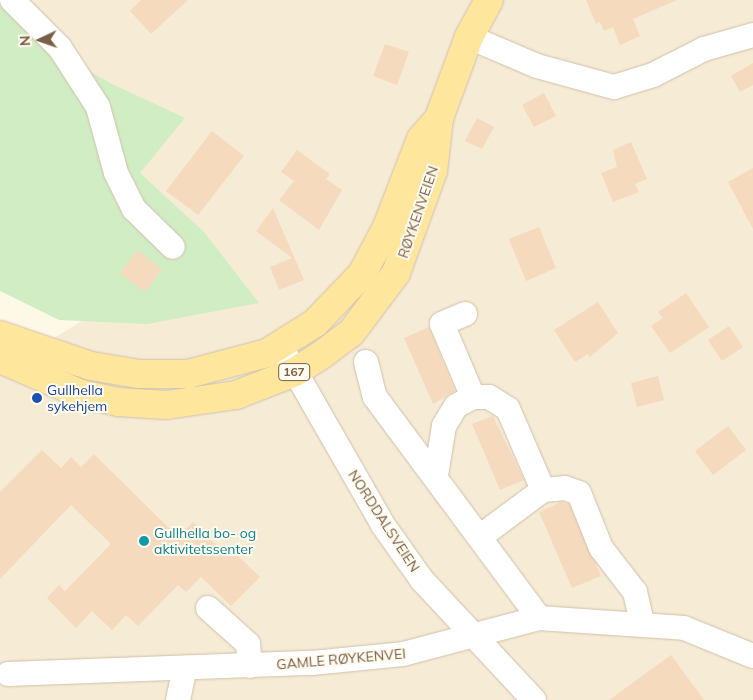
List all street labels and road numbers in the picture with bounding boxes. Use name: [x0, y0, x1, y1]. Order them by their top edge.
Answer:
street label: RØYKENVEIEN: [394, 164, 442, 260]
road number: 167: [278, 362, 310, 382]
street label: NORDDALSVEIEN: [345, 467, 423, 575]
street label: GAMLE RØYKENVEI: [276, 645, 406, 673]

